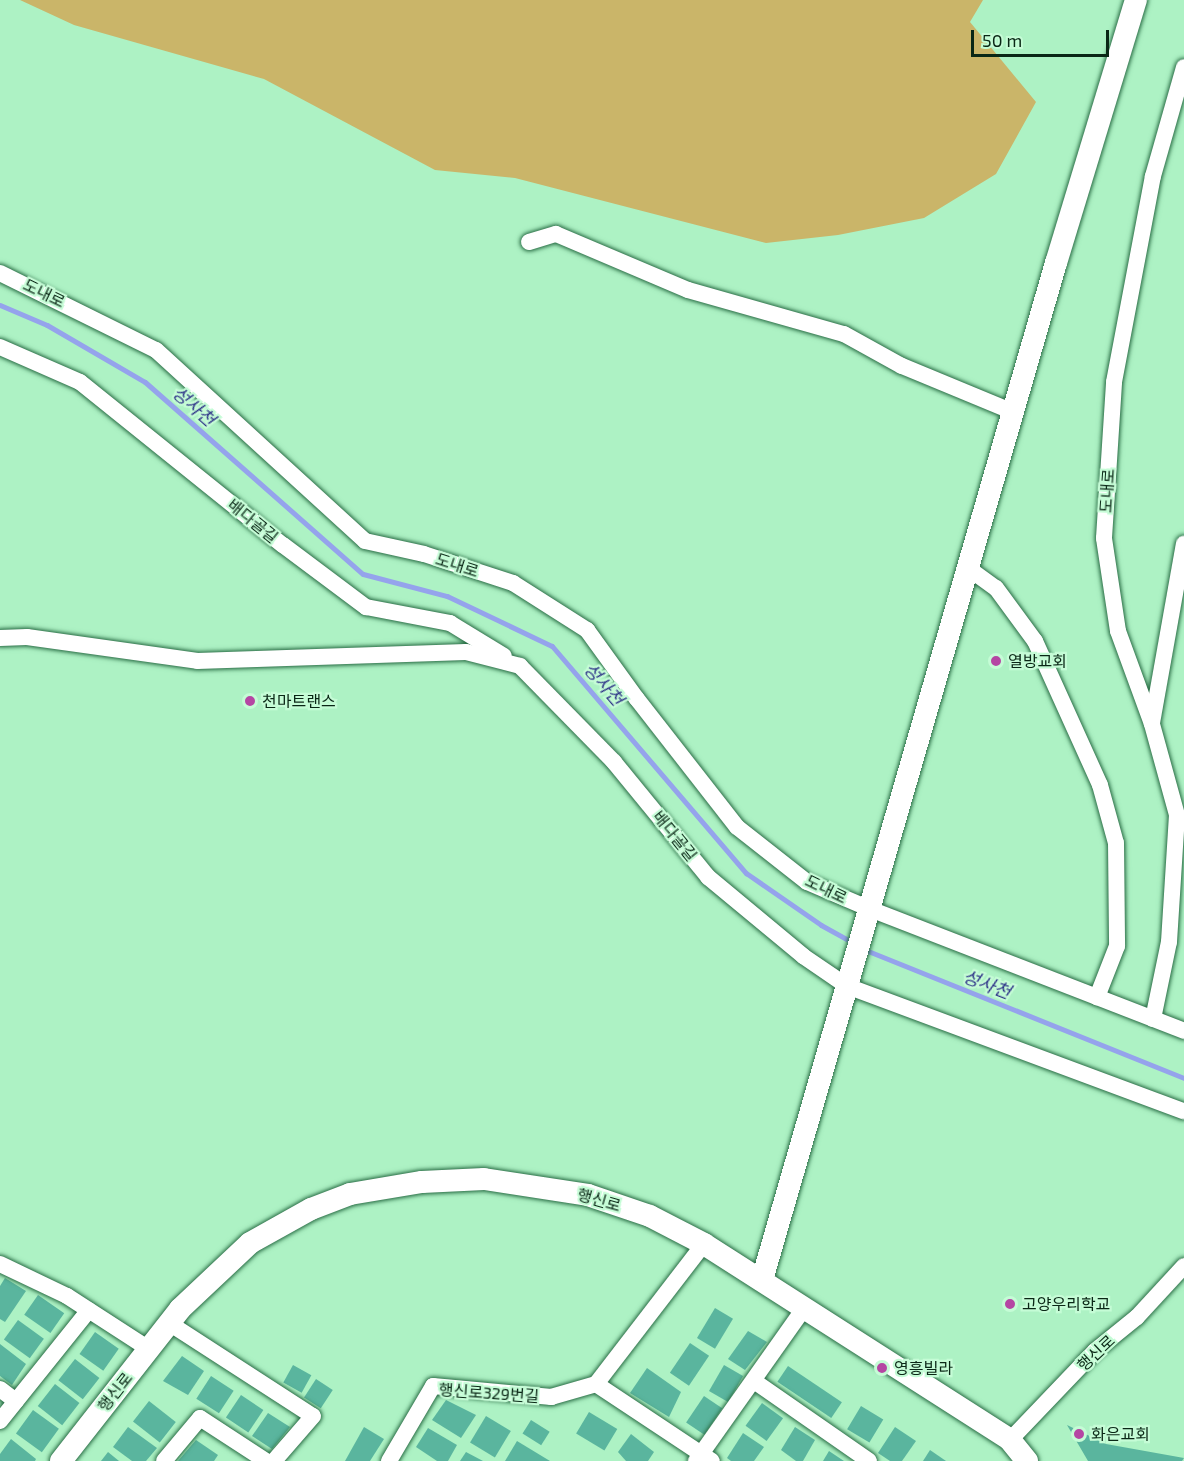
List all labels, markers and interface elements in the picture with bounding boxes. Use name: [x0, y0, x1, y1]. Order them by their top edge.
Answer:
scale bar: [974, 18, 1112, 56]
text: 50 m: [982, 29, 1022, 51]
street label: 도내로: [20, 275, 68, 311]
water label: 성사천: [168, 382, 220, 430]
street label: 도내로: [1096, 468, 1118, 514]
street label: 배다골길: [224, 495, 282, 547]
street label: 도내로: [433, 549, 481, 581]
place label: 열방교회: [1008, 651, 1067, 671]
marker: 열방교회: [989, 654, 1003, 668]
water label: 성사천: [580, 658, 628, 710]
place label: 천마트랜스: [262, 691, 336, 711]
marker: 천마트랜스: [243, 694, 257, 708]
street label: 배다골길: [649, 807, 701, 865]
street label: 도내로: [802, 871, 850, 907]
water label: 성사천: [960, 965, 1014, 1003]
street label: 행신로: [575, 1185, 623, 1215]
place label: 고양우리학교: [1022, 1294, 1110, 1314]
marker: 고양우리학교: [1003, 1297, 1017, 1311]
street label: 행신로: [1073, 1331, 1119, 1375]
place label: 영흥빌라: [894, 1358, 953, 1378]
marker: 영흥빌라: [875, 1361, 889, 1375]
street label: 행신로: [94, 1369, 136, 1415]
street label: 행신로329번길: [438, 1380, 540, 1406]
place label: 화은교회: [1091, 1424, 1150, 1444]
marker: 화은교회: [1072, 1427, 1086, 1441]

